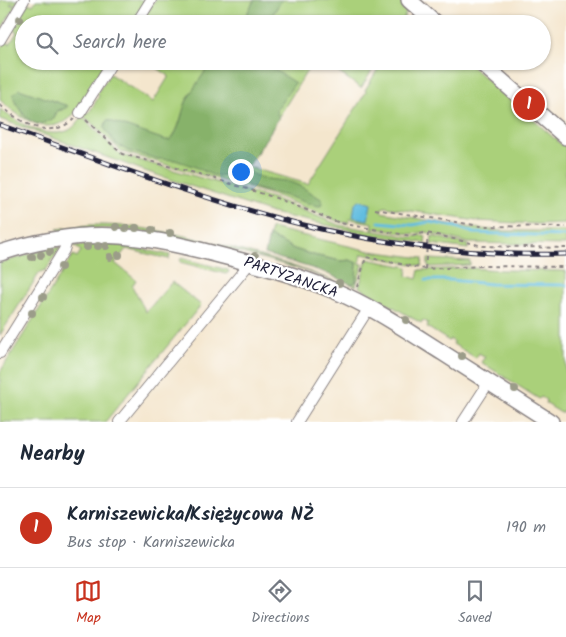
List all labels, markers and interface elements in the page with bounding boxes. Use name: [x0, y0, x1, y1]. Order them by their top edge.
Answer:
search box: [15, 15, 551, 70]
text: Search here: [73, 28, 167, 58]
icon: search: [33, 29, 61, 57]
pin: 1: [513, 85, 545, 123]
your location: [228, 159, 254, 185]
street label: PARTYZANCKA: [240, 251, 341, 305]
text: Nearby: [20, 438, 85, 471]
text: Karniszewicka/Księżycowa NŻ: [67, 500, 315, 530]
text: 1: [34, 515, 38, 540]
text: 190 m: [506, 515, 546, 540]
text: Bus stop · Karniszewicka: [67, 530, 235, 555]
tab: Map: [74, 577, 102, 629]
tab: Directions: [251, 577, 309, 629]
tab: Saved: [458, 577, 492, 629]

